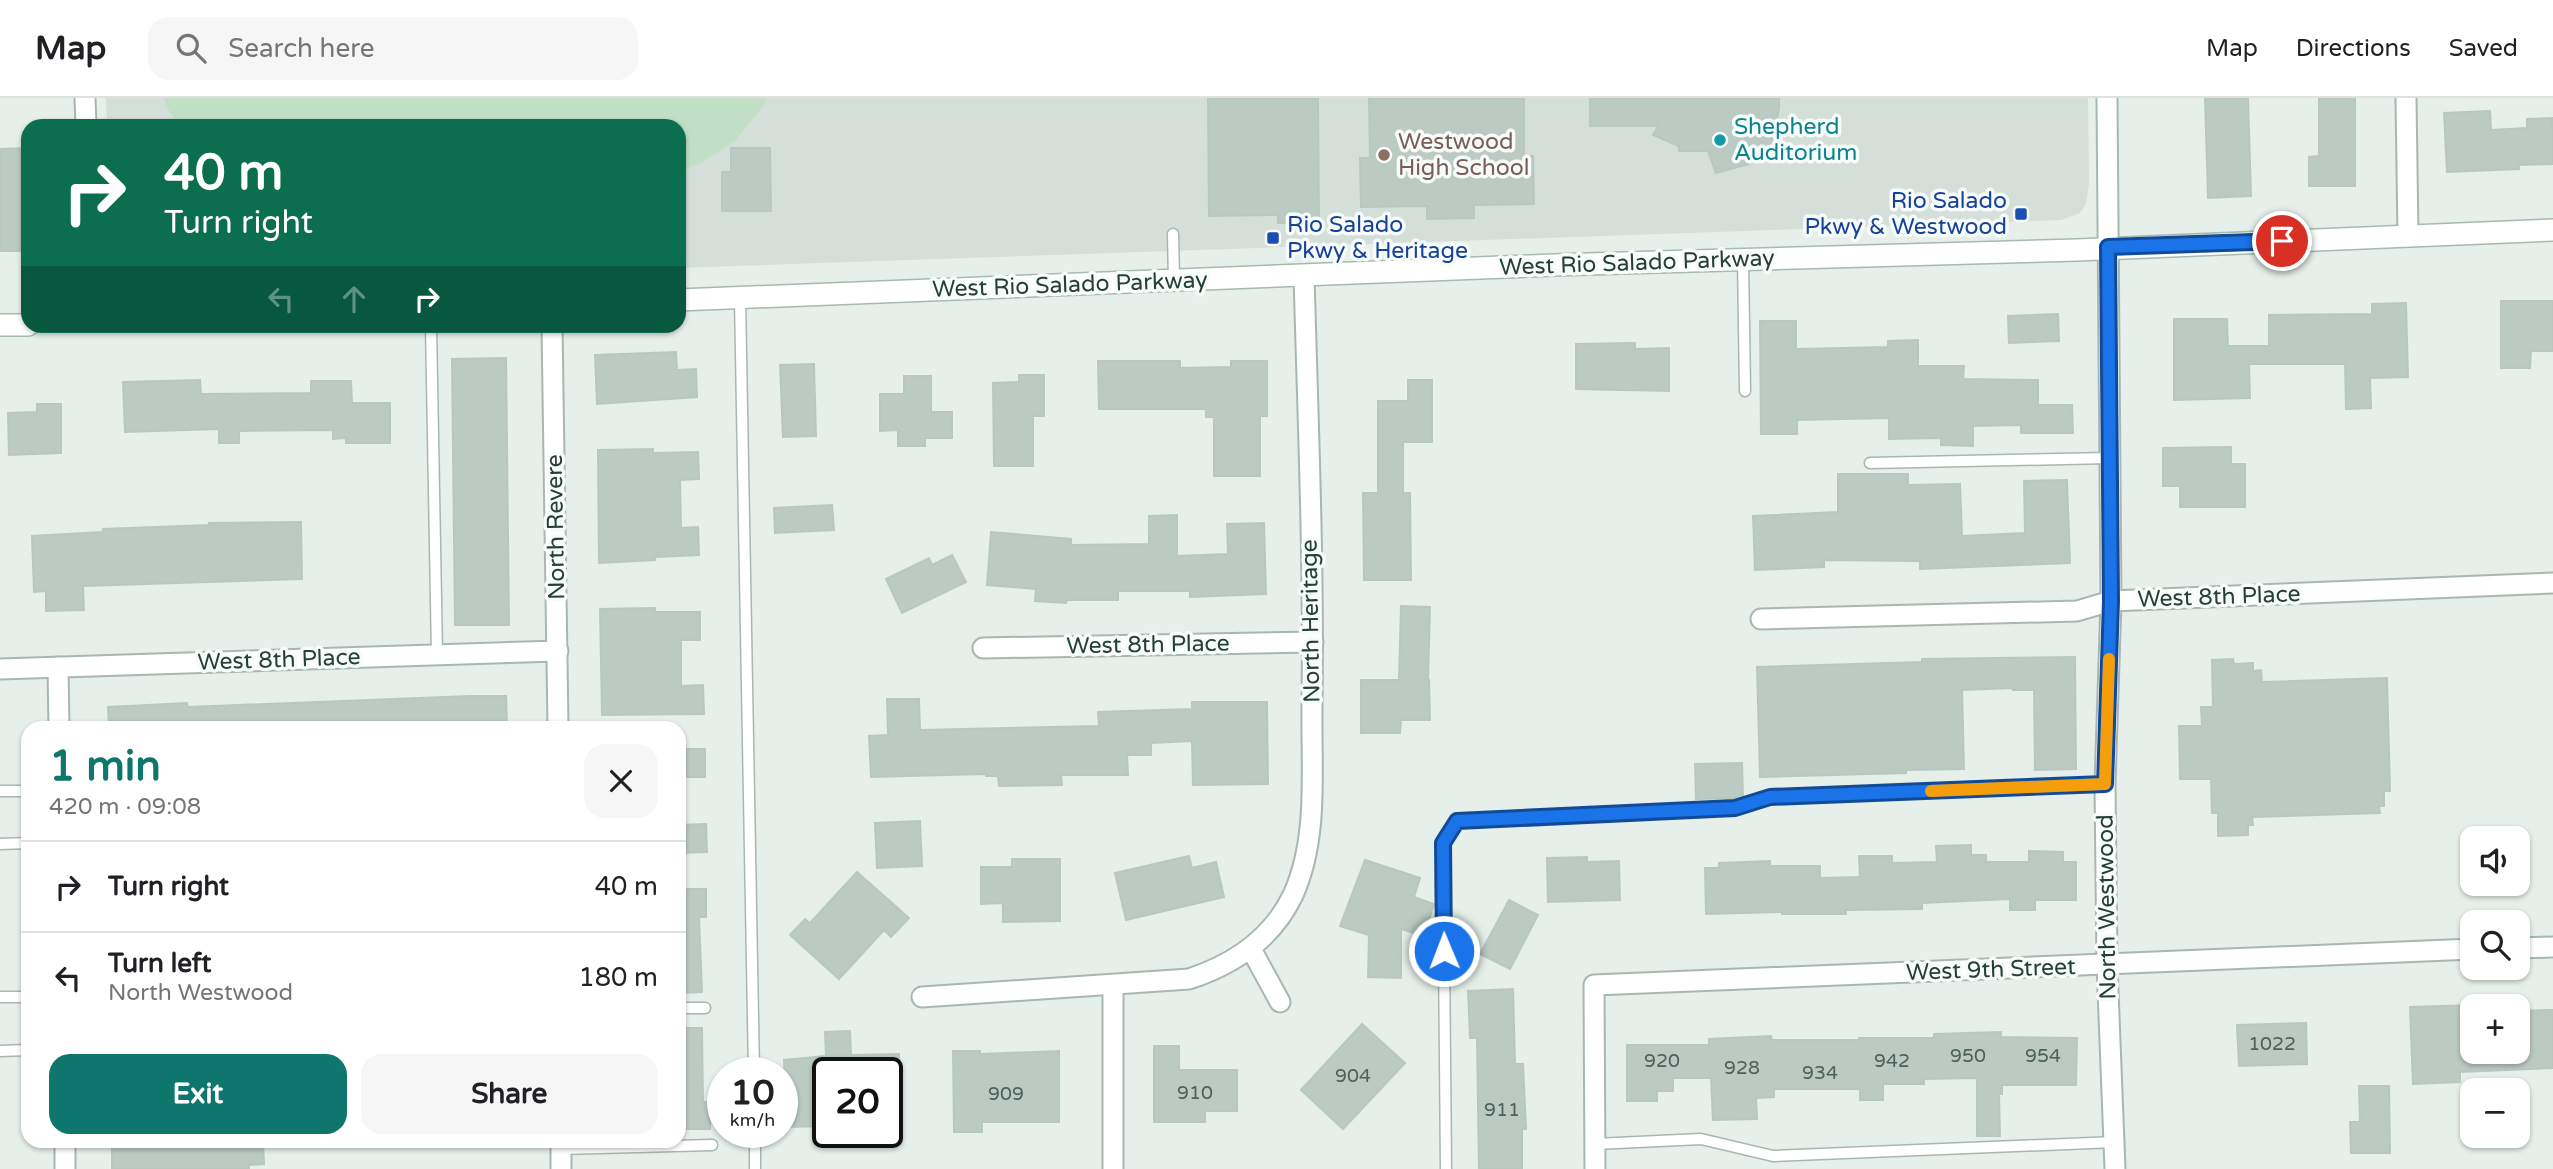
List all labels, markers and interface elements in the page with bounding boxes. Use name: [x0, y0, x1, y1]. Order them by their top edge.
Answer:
search box: [148, 17, 638, 80]
text: Map: [35, 29, 106, 68]
icon: search: [172, 29, 210, 67]
text: Search here: [228, 33, 374, 64]
text: Map: [2206, 34, 2258, 63]
text: Directions: [2296, 34, 2411, 63]
text: Saved: [2449, 34, 2518, 63]
place label: Shepherd Auditorium: [1734, 113, 1857, 167]
place label: Westwood High School: [1398, 128, 1530, 182]
marker: Shepherd Auditorium: [1712, 132, 1728, 148]
text: 40 m: [164, 144, 283, 203]
icon: right: [49, 147, 140, 238]
marker: Westwood High School: [1376, 147, 1392, 163]
place label: Rio Salado Pkwy & Westwood: [1804, 187, 2007, 241]
text: Turn right: [164, 204, 313, 242]
marker: Rio Salado Pkwy & Westwood: [2013, 206, 2029, 222]
place label: Rio Salado Pkwy & Heritage: [1287, 211, 1468, 265]
pin: [2252, 211, 2312, 271]
icon: arrive: [2263, 222, 2301, 260]
marker: Rio Salado Pkwy & Heritage: [1265, 230, 1281, 246]
street label: West Rio Salado Parkway: [1499, 244, 1775, 282]
street label: West Rio Salado Parkway: [932, 266, 1208, 304]
icon: left: [262, 280, 300, 318]
icon: ahead: [335, 280, 373, 318]
icon: right: [408, 280, 446, 318]
street label: North Revere: [541, 454, 571, 600]
street label: North Heritage: [1296, 539, 1326, 703]
street label: West 8th Place: [2137, 580, 2301, 614]
street label: West 8th Place: [1066, 630, 1230, 660]
street label: West 8th Place: [197, 643, 361, 677]
text: 1 min: [49, 741, 161, 792]
button: close: [584, 744, 658, 818]
text: 420 m · 09:08: [49, 793, 201, 821]
street label: North Westwood: [2091, 814, 2123, 1000]
map controls: [2460, 826, 2530, 1148]
button: sound: [2460, 826, 2530, 896]
icon: right: [49, 868, 87, 906]
text: Turn right: [108, 871, 229, 902]
text: 40 m: [595, 871, 658, 902]
button: search: [2460, 910, 2530, 980]
position arrow: [1407, 914, 1481, 988]
text: Turn left: [108, 948, 211, 979]
street label: West 9th Street: [1906, 953, 2077, 987]
icon: left: [49, 959, 87, 997]
text: 180 m: [578, 962, 658, 993]
text: North Westwood: [108, 979, 293, 1007]
button: +: [2460, 994, 2530, 1064]
house number: 1022: [2248, 1033, 2296, 1055]
house number: 950: [1950, 1045, 1986, 1067]
house number: 954: [2025, 1045, 2061, 1067]
house number: 920: [1644, 1050, 1680, 1072]
house number: 942: [1874, 1050, 1910, 1072]
button: Exit: [49, 1054, 347, 1134]
button: Share: [361, 1054, 658, 1134]
speed limit sign: 20: [812, 1057, 903, 1148]
house number: 928: [1724, 1057, 1760, 1079]
house number: 934: [1802, 1062, 1838, 1084]
house number: 904: [1335, 1065, 1371, 1087]
text: 10: [731, 1072, 774, 1114]
button: −: [2460, 1078, 2530, 1148]
house number: 910: [1177, 1082, 1213, 1104]
house number: 909: [988, 1083, 1024, 1105]
house number: 911: [1484, 1099, 1520, 1121]
text: km/h: [730, 1109, 775, 1131]

